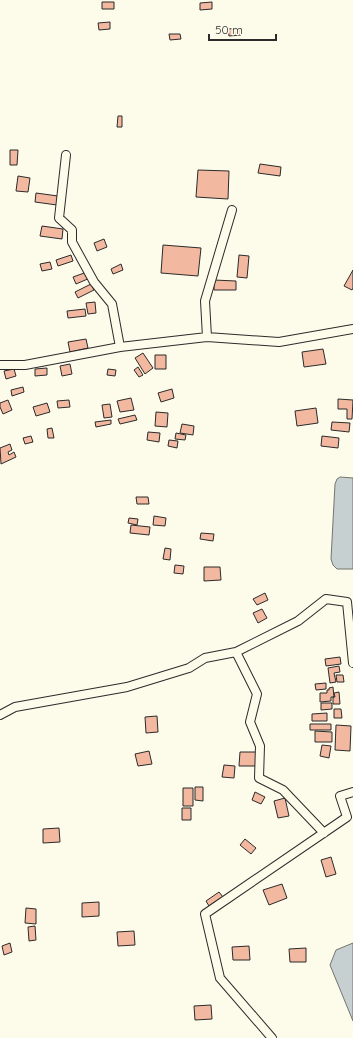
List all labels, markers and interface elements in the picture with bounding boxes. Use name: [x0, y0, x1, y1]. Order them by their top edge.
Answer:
scale bar: [209, 16, 276, 42]
text: 50 m: [215, 22, 243, 37]

